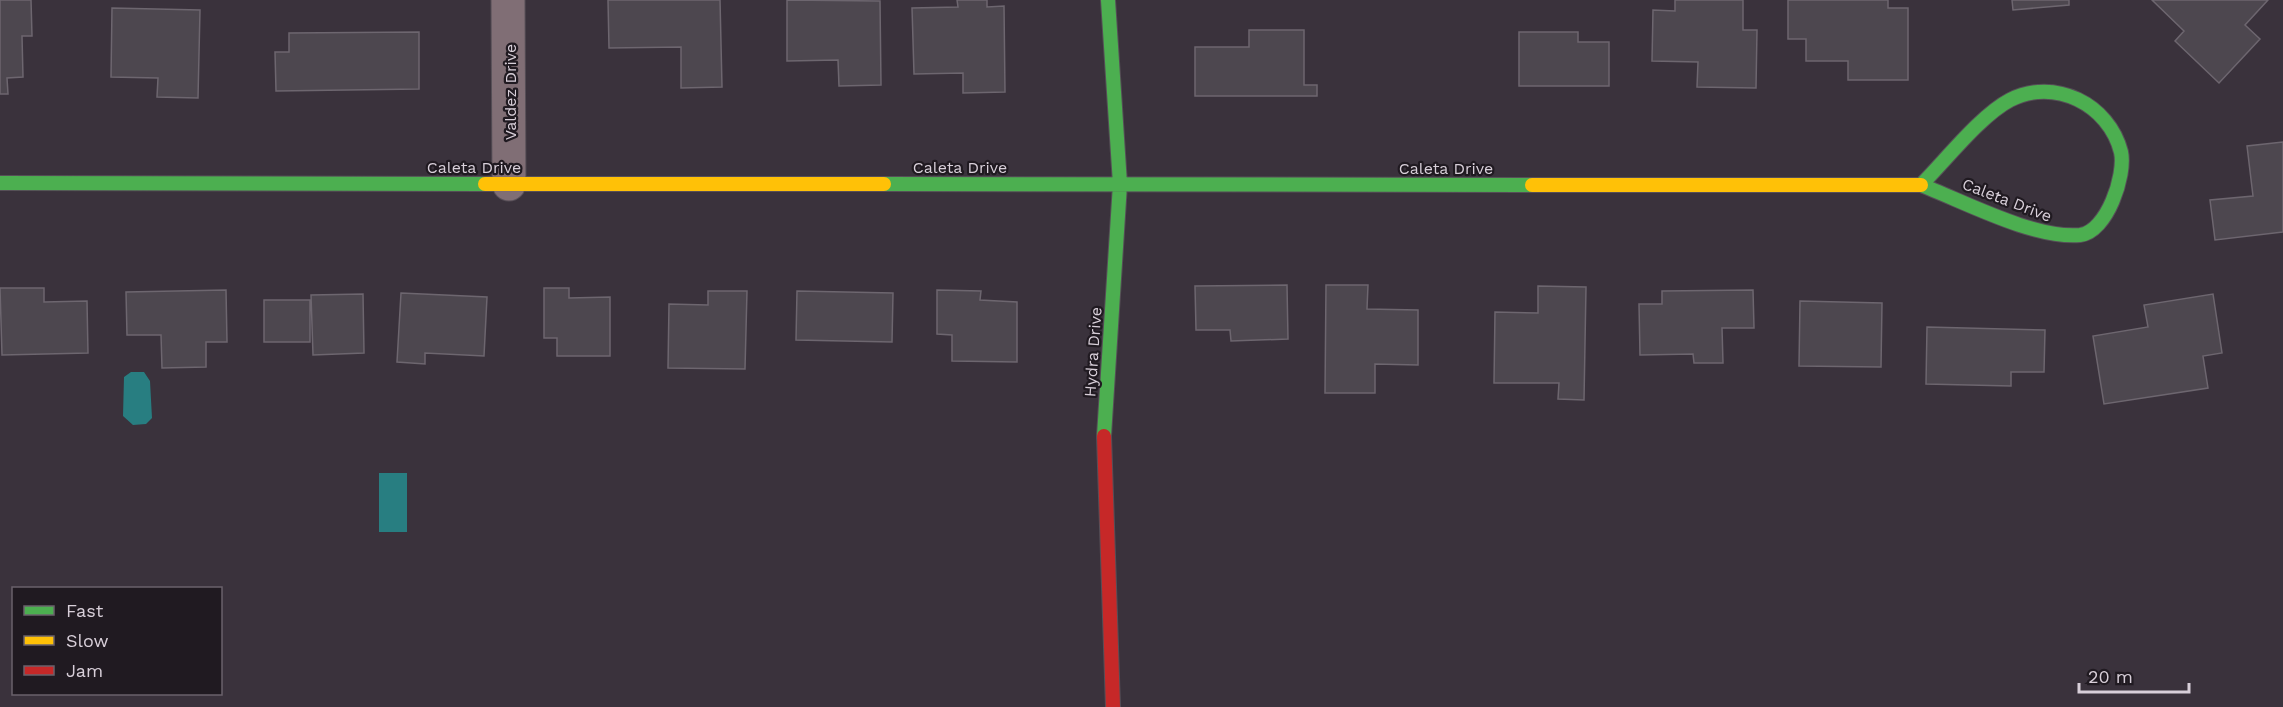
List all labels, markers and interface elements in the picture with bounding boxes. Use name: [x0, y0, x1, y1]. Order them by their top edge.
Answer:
street label: Valdez Drive: [501, 44, 520, 140]
street label: Caleta Drive: [427, 158, 521, 177]
street label: Caleta Drive: [913, 158, 1007, 177]
street label: Caleta Drive: [1399, 159, 1493, 178]
street label: Caleta Drive: [1959, 174, 2055, 226]
street label: Hydra Drive: [1080, 306, 1106, 398]
legend: [12, 587, 222, 695]
text: Fast: [66, 600, 104, 621]
text: Slow: [66, 630, 109, 651]
scale bar: [2079, 656, 2188, 694]
text: Jam: [66, 660, 103, 681]
text: 20 m: [2088, 666, 2133, 687]

